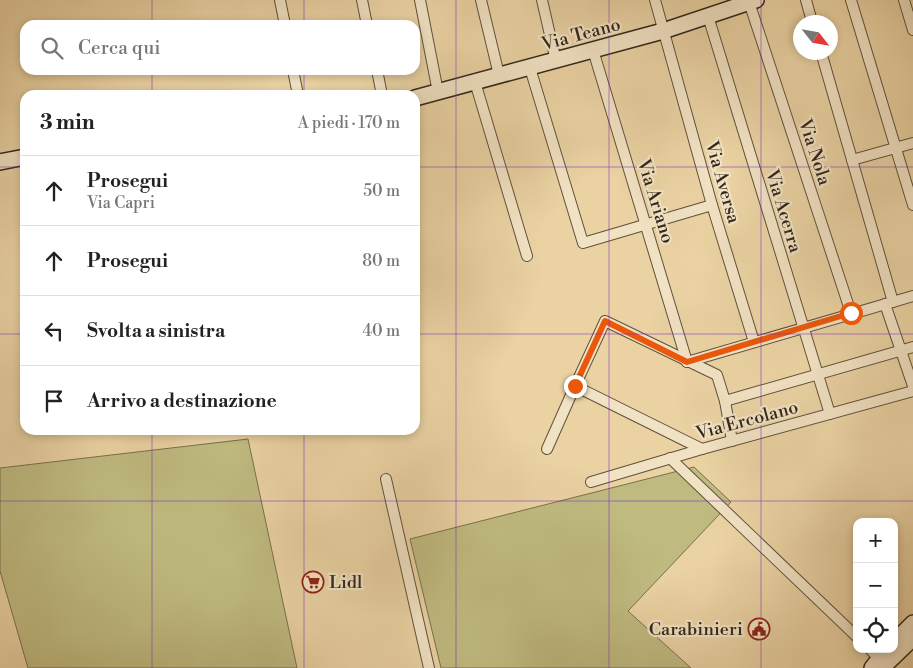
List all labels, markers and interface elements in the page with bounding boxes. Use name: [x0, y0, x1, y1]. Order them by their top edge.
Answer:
street label: Via Teano: [538, 13, 623, 56]
north arrow: [793, 15, 838, 60]
search box: [20, 20, 420, 75]
icon: search: [38, 34, 66, 62]
text: Cerca qui: [78, 36, 161, 60]
text: 3 min: [40, 110, 95, 136]
text: A piedi · 170 m: [298, 113, 400, 133]
street label: Via Nola: [793, 115, 836, 189]
street label: Via Aversa: [700, 137, 745, 227]
street label: Via Ariano: [632, 155, 679, 246]
street label: Via Acerra: [760, 166, 807, 256]
text: Prosegui: [87, 169, 168, 193]
icon: ahead: [40, 177, 68, 205]
text: 50 m: [363, 181, 400, 201]
text: Via Capri: [87, 193, 155, 213]
icon: ahead: [40, 247, 68, 275]
text: Prosegui: [87, 249, 168, 273]
text: 80 m: [362, 251, 400, 271]
route start: [840, 302, 863, 325]
icon: left: [40, 317, 68, 345]
text: Svolta a sinistra: [87, 319, 225, 343]
text: 40 m: [363, 321, 400, 341]
route end: [564, 375, 587, 398]
icon: arrive: [40, 387, 68, 415]
text: Arrivo a destinazione: [87, 389, 277, 413]
street label: Via Ercolano: [692, 396, 801, 445]
map controls: [853, 518, 898, 653]
button: +: [853, 518, 898, 563]
button: −: [853, 563, 898, 608]
supermarket icon: Lidl: [301, 570, 325, 594]
place label: Lidl: [329, 571, 363, 594]
button: locate: [853, 608, 898, 653]
public building icon: Carabinieri: [747, 617, 771, 641]
place label: Carabinieri: [649, 618, 743, 641]

